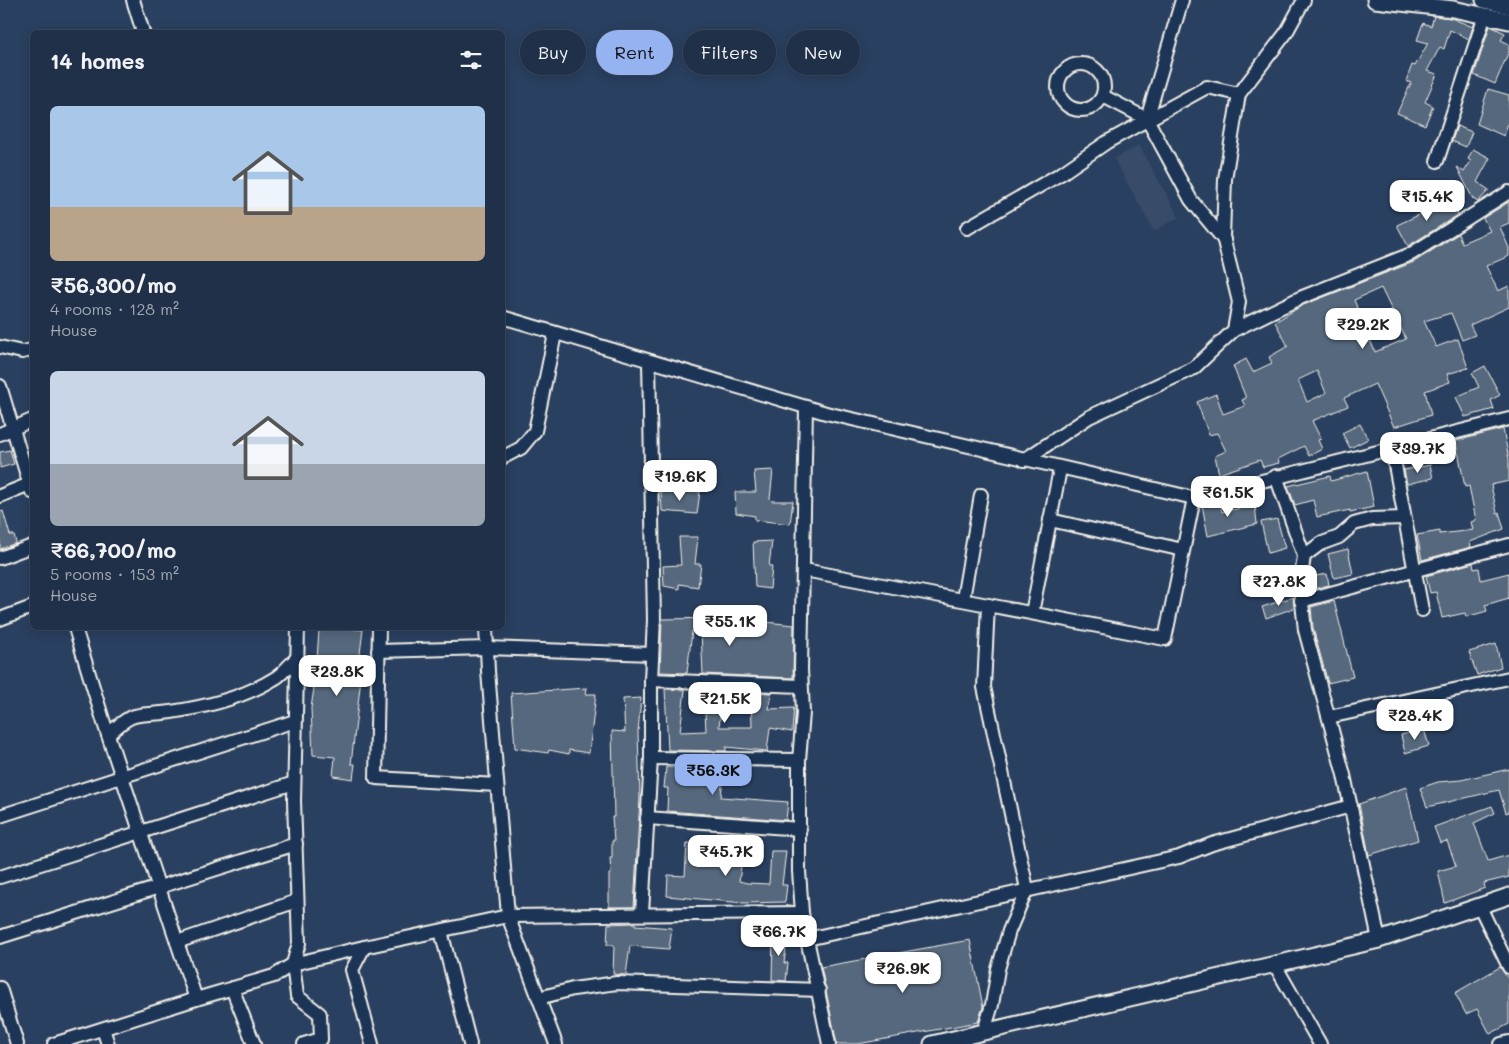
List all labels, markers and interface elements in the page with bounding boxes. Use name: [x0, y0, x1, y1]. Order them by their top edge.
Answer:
chip: Buy: [520, 30, 586, 75]
chip: Rent: [596, 30, 673, 75]
chip: Filters: [683, 30, 776, 75]
chip: New: [786, 30, 860, 75]
icon: filters: [457, 46, 485, 74]
text: 14 homes: [50, 47, 145, 74]
icon: home: [223, 138, 313, 228]
pin: ₹15.4K: [1386, 180, 1468, 222]
text: ₹15.4K: [1401, 185, 1453, 206]
text: ₹56,300/mo: [50, 271, 177, 298]
text: 4 rooms · 128 m²: [50, 298, 179, 319]
pin: ₹29.2K: [1322, 308, 1404, 350]
text: ₹29.2K: [1336, 313, 1390, 334]
text: House: [50, 319, 97, 340]
icon: home: [223, 403, 313, 493]
pin: ₹39.7K: [1377, 432, 1459, 474]
text: ₹39.7K: [1391, 437, 1445, 458]
pin: ₹19.6K: [639, 460, 721, 502]
text: ₹19.6K: [654, 465, 706, 486]
pin: ₹61.5K: [1187, 476, 1269, 518]
text: ₹61.5K: [1202, 481, 1254, 502]
text: ₹66,700/mo: [50, 536, 176, 563]
text: 5 rooms · 153 m²: [50, 563, 179, 584]
pin: ₹27.8K: [1238, 564, 1320, 607]
text: ₹27.8K: [1252, 570, 1306, 591]
text: House: [50, 584, 97, 605]
pin: ₹55.1K: [689, 604, 771, 647]
text: ₹55.1K: [704, 610, 756, 631]
pin: ₹23.8K: [296, 654, 378, 697]
text: ₹23.8K: [310, 660, 364, 681]
pin: ₹21.5K: [684, 682, 766, 724]
text: ₹21.5K: [699, 687, 751, 708]
pin: ₹28.4K: [1374, 698, 1456, 741]
text: ₹28.4K: [1387, 704, 1443, 725]
pin: ₹56.3K: [672, 754, 754, 796]
text: ₹56.3K: [686, 759, 740, 780]
pin: ₹45.7K: [685, 834, 767, 877]
text: ₹45.7K: [699, 840, 753, 861]
pin: ₹66.7K: [738, 914, 820, 957]
text: ₹66.7K: [752, 920, 806, 941]
pin: ₹26.9K: [862, 952, 944, 994]
text: ₹26.9K: [876, 957, 930, 978]

